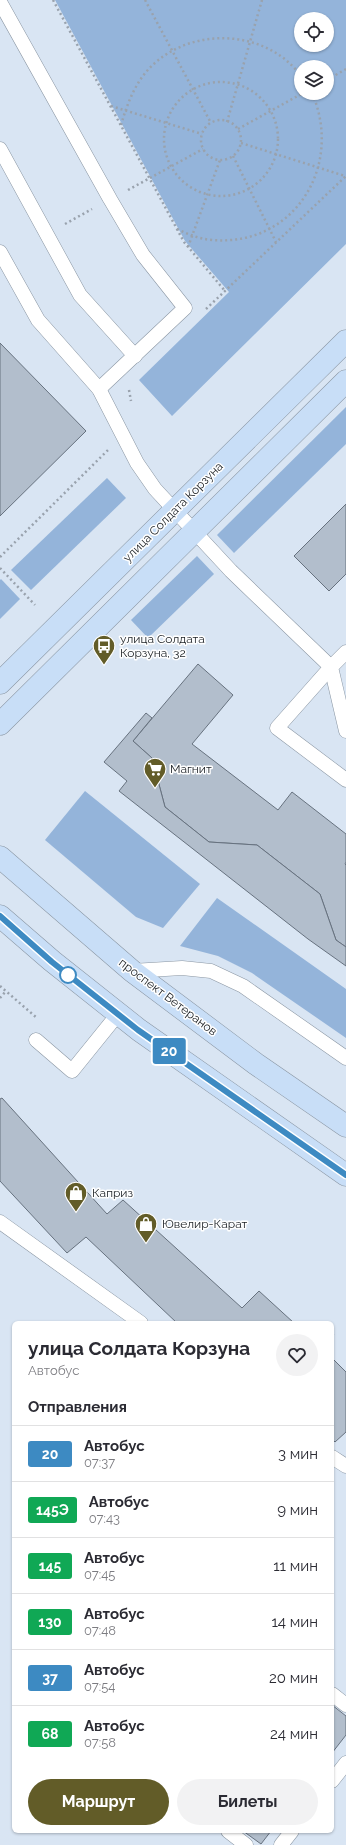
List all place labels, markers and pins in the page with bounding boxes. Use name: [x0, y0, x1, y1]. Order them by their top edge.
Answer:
place label: улица Солдата Корзуна, 32: [120, 632, 205, 660]
bus stop icon: улица Солдата Корзуна, 32: [91, 633, 117, 666]
supermarket icon: Магнит: [142, 756, 168, 789]
place label: Магнит: [170, 762, 212, 776]
unlabelled marker: [59, 966, 77, 984]
shop icon: Каприз: [63, 1180, 89, 1213]
place label: Каприз: [92, 1186, 133, 1200]
shop icon: Ювелир-Карат: [133, 1211, 159, 1244]
place label: Ювелир-Карат: [162, 1217, 248, 1231]

